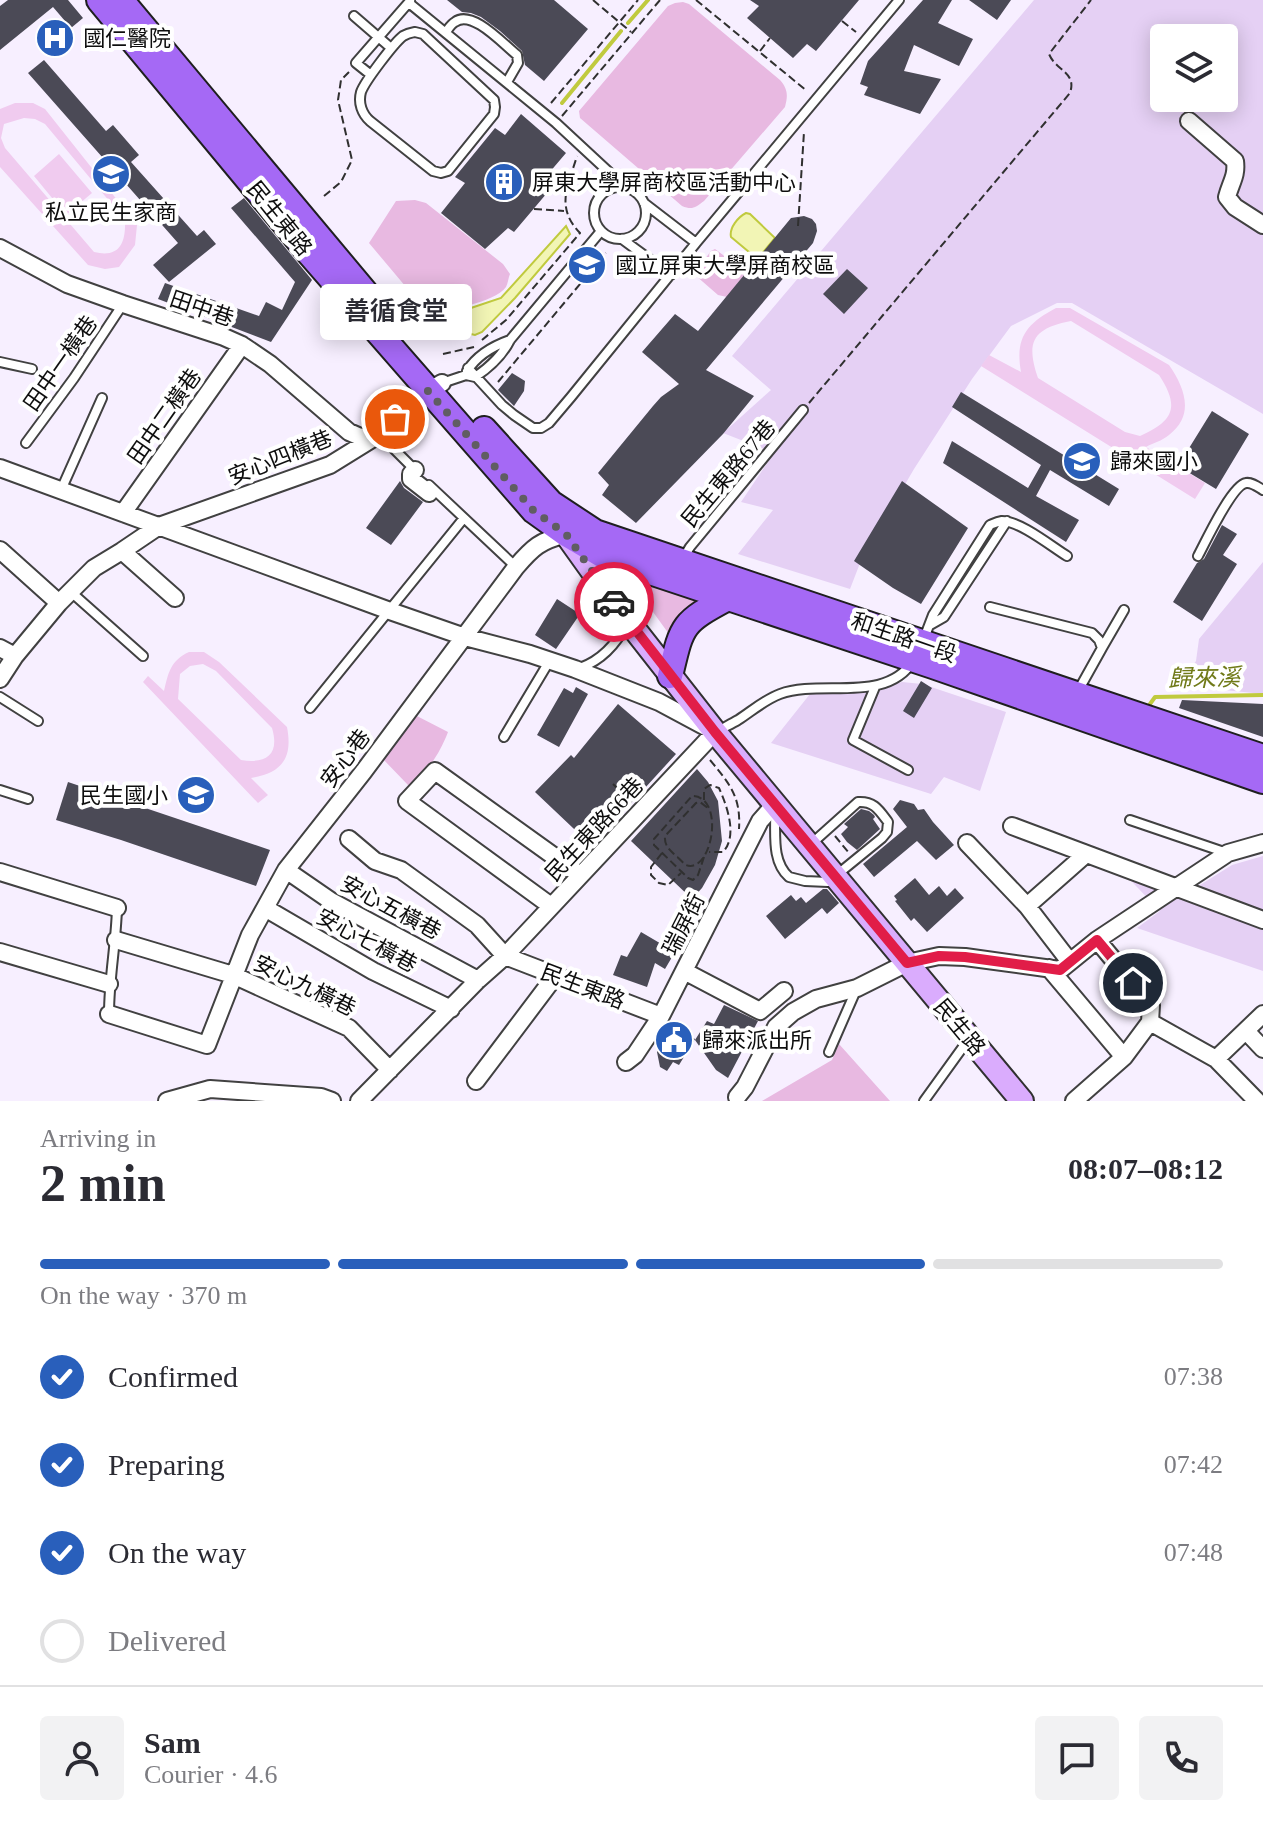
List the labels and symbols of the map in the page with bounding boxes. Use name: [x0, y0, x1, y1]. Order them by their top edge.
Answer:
hospital icon: 國仁醫院: [34, 17, 76, 59]
place label: 國仁醫院: [83, 26, 171, 51]
school or university icon: 私立民生家商: [90, 153, 132, 195]
building icon: 屏東大學屏商校區活動中心: [483, 161, 525, 203]
place label: 屏東大學屏商校區活動中心: [532, 170, 796, 195]
street label: 民生東路: [242, 176, 317, 260]
place label: 私立民生家商: [45, 200, 177, 225]
school or university icon: 國立屏東大學屏商校區: [566, 244, 608, 286]
place label: 國立屏東大學屏商校區: [615, 253, 835, 278]
callout: 善循食堂: [319, 283, 471, 339]
street label: 田中巷: [167, 286, 237, 331]
street label: 田中一橫巷: [19, 311, 102, 416]
street label: 田中二橫巷: [123, 364, 206, 469]
pin: [361, 385, 429, 453]
street label: 民生東路67巷: [676, 415, 780, 532]
street label: 安心四橫巷: [225, 425, 336, 490]
school or university icon: 歸來國小: [1061, 440, 1103, 482]
place label: 歸來國小: [1110, 449, 1198, 474]
courier: [574, 562, 654, 642]
street label: 和生路一段: [848, 608, 960, 667]
water label: 歸來溪: [1168, 664, 1243, 692]
street label: 安心巷: [316, 724, 375, 792]
street label: 民生東路66巷: [540, 773, 649, 886]
school or university icon: 民生國小: [175, 774, 217, 816]
place label: 民生國小: [80, 783, 168, 808]
street label: 安心五橫巷: [336, 871, 445, 944]
street label: 瑞屏街: [657, 889, 710, 959]
street label: 安心七橫巷: [312, 904, 421, 977]
pin: [1099, 949, 1167, 1017]
street label: 安心九橫巷: [250, 950, 360, 1021]
street label: 民生東路: [537, 959, 628, 1014]
street label: 民生路: [929, 994, 990, 1061]
public building icon: 歸來派出所: [653, 1019, 695, 1061]
place label: 歸來派出所: [702, 1028, 812, 1053]

